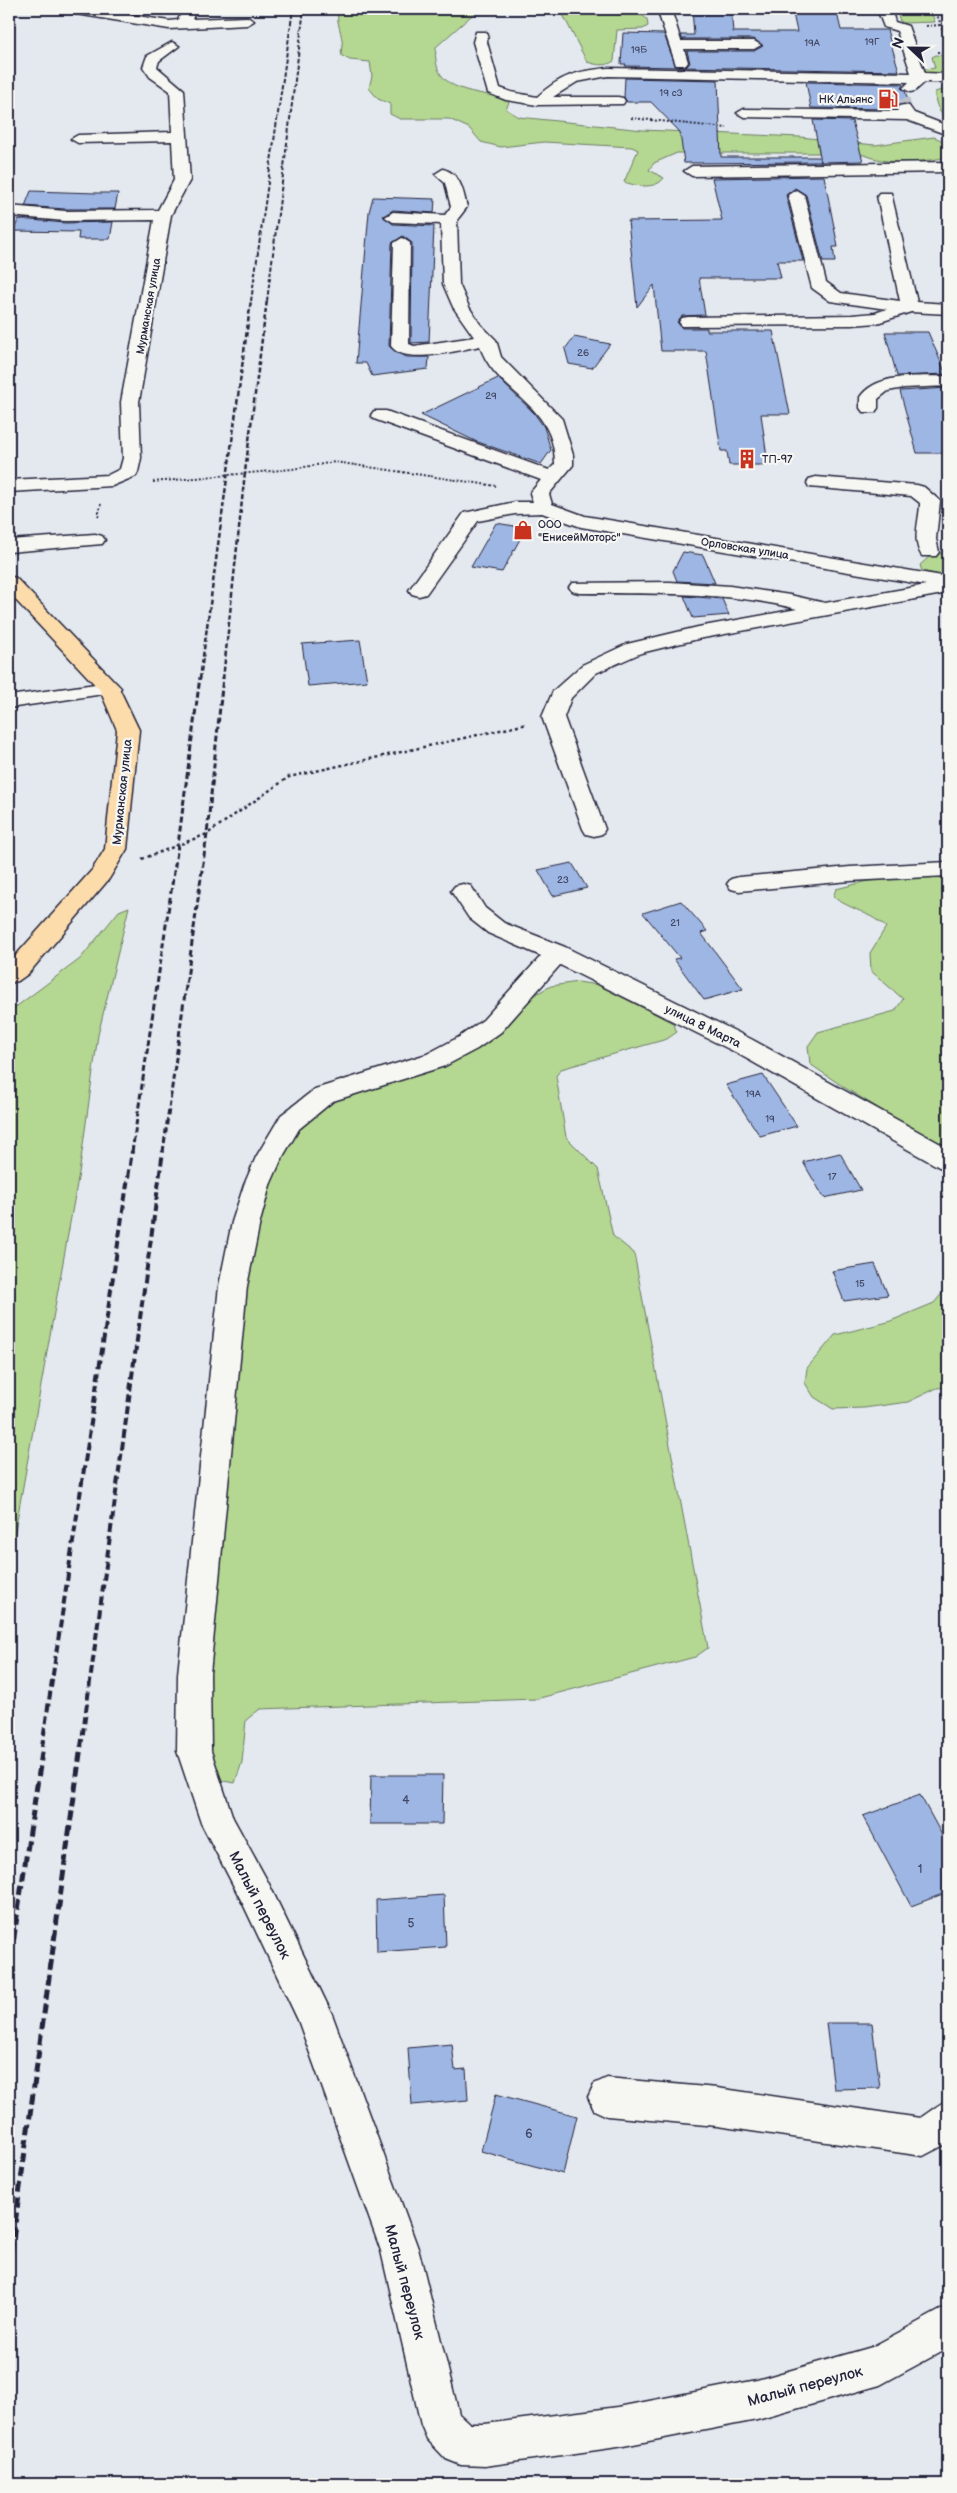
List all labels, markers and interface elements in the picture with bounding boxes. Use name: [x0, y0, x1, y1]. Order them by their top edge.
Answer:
north arrow: [884, 22, 934, 72]
text: N: [889, 35, 908, 51]
house number: 19Г: [864, 36, 880, 48]
house number: 19А: [804, 37, 821, 49]
house number: 19Б: [631, 44, 647, 56]
house number: 19 с3: [659, 87, 683, 99]
fuel station icon: НК Альянс: [877, 88, 899, 110]
place label: НК Альянс: [819, 93, 874, 106]
street label: Мурманская улица: [134, 256, 163, 355]
house number: 26: [577, 347, 589, 359]
house number: 29: [485, 390, 497, 402]
building icon: ТП-97: [736, 448, 758, 470]
place label: ТП-97: [762, 453, 793, 466]
place label: ООО "ЕнисейМоторс": [538, 518, 621, 544]
shop icon: ООО "ЕнисейМоторс": [512, 519, 534, 541]
street label: Орловская улица: [700, 535, 790, 562]
street label: Мурманская улица: [109, 738, 136, 846]
house number: 23: [557, 874, 569, 886]
house number: 21: [670, 917, 680, 929]
street label: улица 8 Марта: [662, 1002, 743, 1051]
house number: 19А: [745, 1088, 762, 1100]
house number: 19: [765, 1113, 775, 1125]
house number: 17: [828, 1171, 836, 1183]
house number: 15: [855, 1278, 865, 1290]
house number: 4: [402, 1793, 410, 1808]
street label: Малый переулок: [224, 1848, 295, 1962]
house number: 1: [918, 1862, 922, 1877]
house number: 5: [408, 1916, 415, 1931]
house number: 6: [525, 2127, 533, 2142]
street label: Малый переулок: [380, 2222, 429, 2342]
street label: Малый переулок: [745, 2362, 865, 2411]

